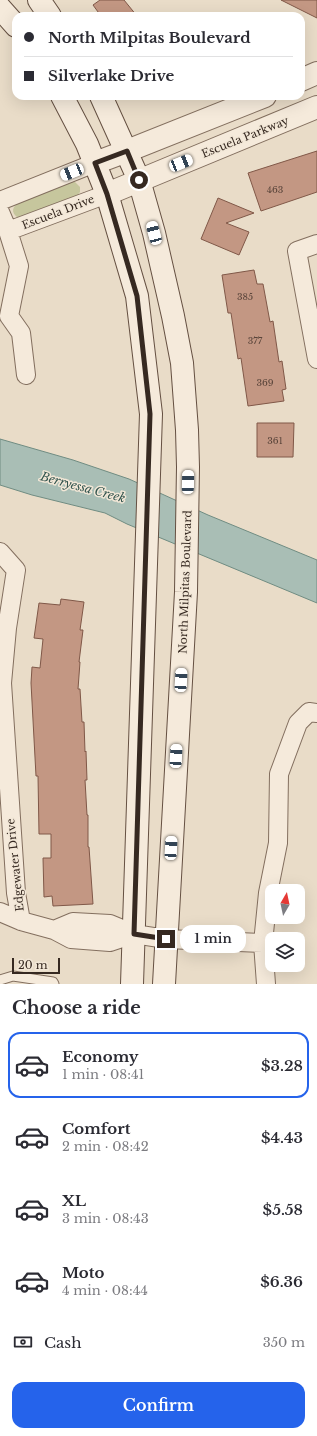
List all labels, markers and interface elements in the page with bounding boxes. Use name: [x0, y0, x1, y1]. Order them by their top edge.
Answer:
text: North Milpitas Boulevard: [48, 28, 251, 47]
text: Silverlake Drive: [48, 66, 174, 85]
street label: Escuela Parkway: [199, 113, 291, 161]
car: [168, 153, 194, 173]
car: [59, 162, 85, 182]
route start: [130, 171, 148, 189]
house number: 463: [267, 184, 283, 195]
street label: Escuela Drive: [20, 192, 96, 232]
car: [145, 220, 163, 246]
house number: 385: [237, 291, 253, 302]
house number: 377: [248, 335, 263, 346]
house number: 369: [256, 377, 274, 388]
house number: 361: [267, 435, 283, 446]
water label: Berryessa Creek: [38, 468, 127, 506]
car: [182, 470, 194, 494]
street label: North Milpitas Boulevard: [175, 509, 195, 654]
car: [174, 668, 188, 692]
car: [169, 744, 183, 768]
street label: Edgewater Drive: [3, 818, 27, 912]
car: [164, 836, 178, 860]
north arrow: [265, 884, 305, 924]
map controls: [265, 884, 305, 972]
callout: 1 min: [180, 925, 246, 953]
route end: [157, 930, 175, 948]
text: 1 min: [194, 930, 232, 947]
button: layers: [265, 932, 305, 972]
scale bar: [12, 956, 60, 975]
text: 20 m: [18, 958, 48, 972]
text: Choose a ride: [12, 997, 141, 1019]
icon: car: [14, 1047, 50, 1083]
text: Economy: [62, 1047, 139, 1066]
text: $3.28: [261, 1056, 303, 1075]
text: 1 min · 08:41: [62, 1066, 144, 1083]
icon: car: [14, 1119, 50, 1155]
text: Comfort: [62, 1119, 130, 1138]
text: $4.43: [261, 1128, 303, 1147]
text: 2 min · 08:42: [62, 1138, 149, 1155]
icon: car: [14, 1191, 50, 1227]
text: XL: [62, 1191, 86, 1210]
text: $5.58: [263, 1200, 303, 1219]
text: 3 min · 08:43: [62, 1210, 149, 1227]
icon: car: [14, 1263, 50, 1299]
text: Moto: [62, 1263, 104, 1282]
text: $6.36: [260, 1272, 303, 1291]
text: 4 min · 08:44: [62, 1282, 148, 1299]
icon: cash: [12, 1331, 34, 1353]
text: Cash: [44, 1333, 81, 1352]
text: 350 m: [263, 1334, 305, 1351]
button: Confirm: [12, 1382, 305, 1428]

